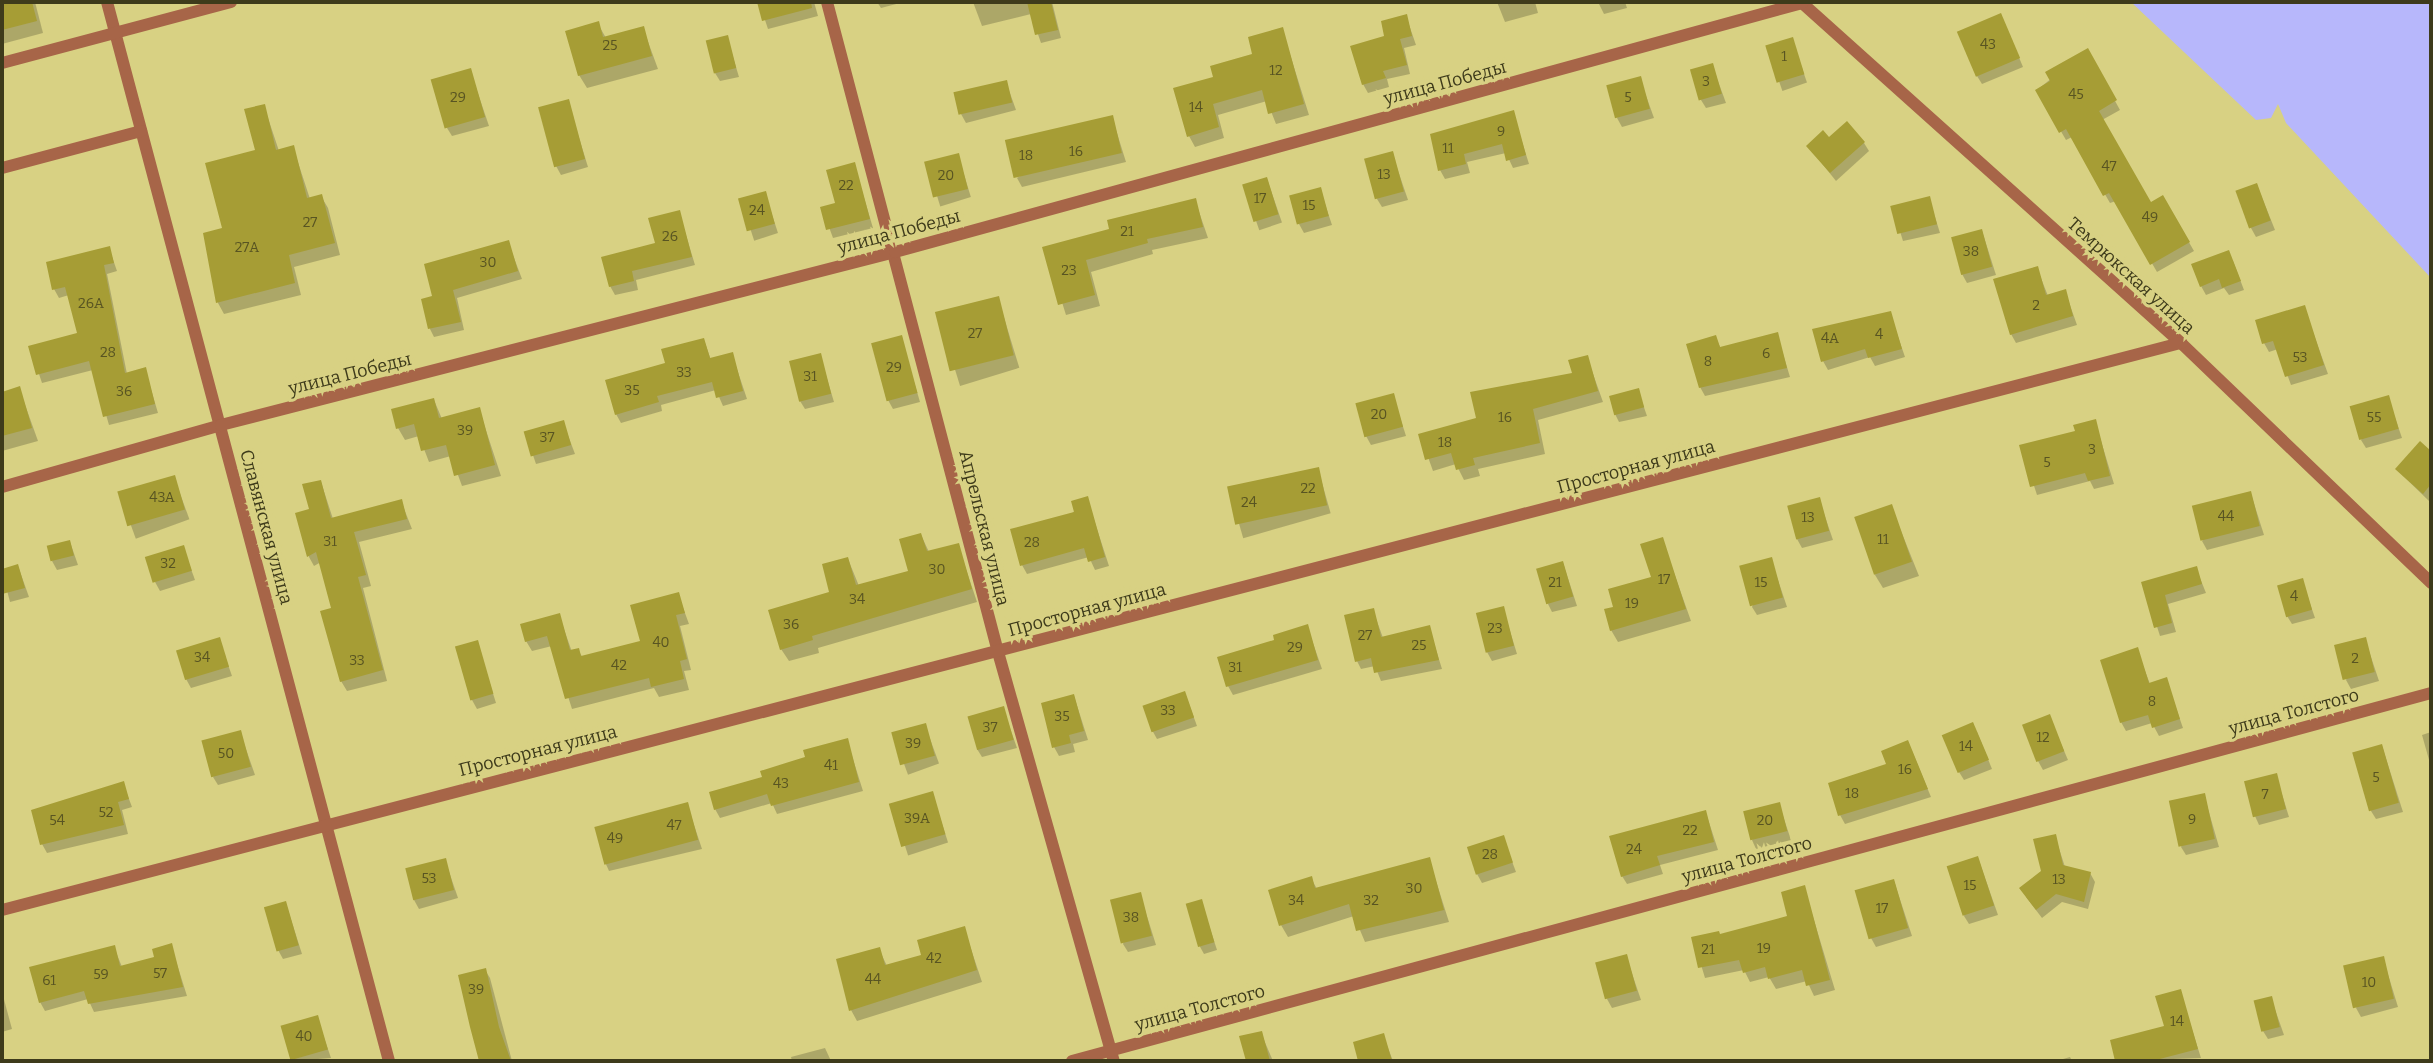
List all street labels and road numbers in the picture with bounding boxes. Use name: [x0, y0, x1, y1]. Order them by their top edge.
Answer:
street label: улица Победы: [1381, 56, 1509, 110]
street label: улица Победы: [835, 205, 963, 259]
street label: Темрюкская улица: [2063, 213, 2199, 339]
street label: улица Победы: [286, 348, 414, 400]
street label: Просторная улица: [1555, 436, 1717, 498]
street label: Славянская улица: [235, 447, 297, 607]
street label: Апрельская улица: [954, 448, 1014, 608]
street label: Просторная улица: [1006, 579, 1168, 641]
street label: улица Толстого: [2227, 684, 2361, 740]
street label: Просторная улица: [457, 721, 619, 781]
street label: улица Толстого: [1680, 832, 1814, 888]
street label: улица Толстого: [1133, 980, 1267, 1036]

